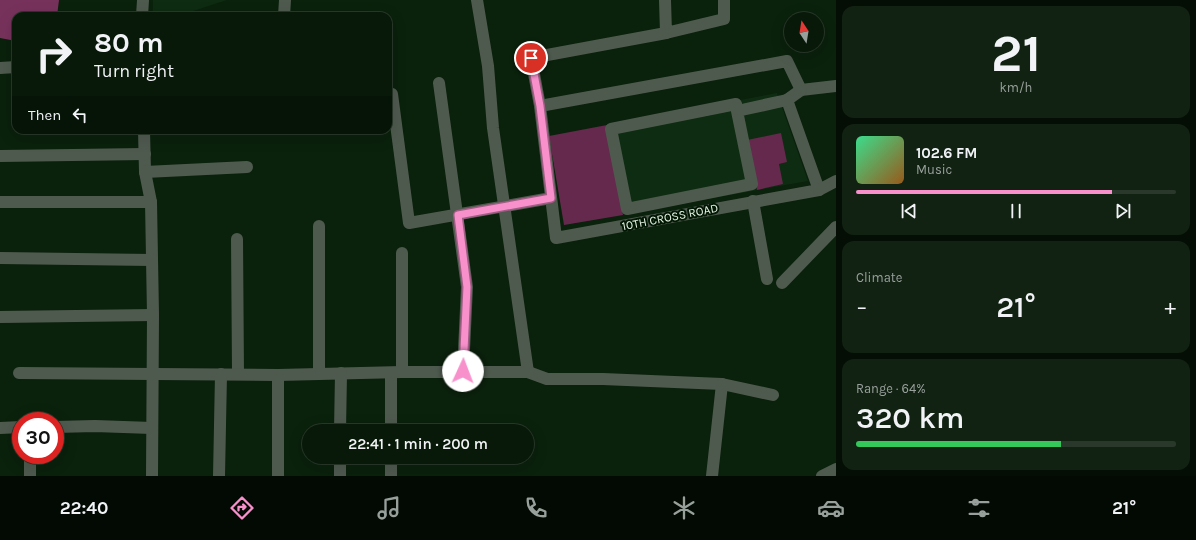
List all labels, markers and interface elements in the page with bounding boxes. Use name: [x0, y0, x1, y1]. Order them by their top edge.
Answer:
north arrow: [784, 12, 824, 52]
map controls: [784, 12, 824, 52]
text: 21: [991, 23, 1041, 84]
text: 80 m: [94, 26, 163, 59]
icon: right: [28, 28, 80, 80]
pin: [514, 41, 548, 75]
icon: arrive: [520, 47, 542, 69]
text: Turn right: [94, 60, 174, 82]
text: km/h: [1000, 80, 1032, 95]
icon: left: [69, 104, 91, 126]
text: Then: [28, 106, 61, 124]
text: 102.6 FM: [916, 144, 977, 162]
text: Music: [916, 162, 952, 177]
icon: previous: [898, 200, 920, 222]
icon: pause: [1005, 200, 1027, 222]
icon: next: [1112, 200, 1134, 222]
street label: 10TH CROSS ROAD: [621, 201, 719, 233]
text: Climate: [856, 270, 902, 285]
text: 21°: [996, 289, 1036, 325]
text: −: [856, 294, 868, 320]
text: +: [1164, 294, 1176, 320]
position arrow: [442, 350, 484, 392]
text: Range · 64%: [856, 381, 926, 396]
text: 320 km: [856, 400, 964, 436]
speed limit sign: 30: [12, 412, 64, 464]
text: 22:41 · 1 min · 200 m: [348, 435, 488, 453]
icon: directions: [228, 494, 256, 522]
icon: music: [375, 494, 403, 522]
icon: phone: [522, 494, 550, 522]
icon: climate: [670, 494, 698, 522]
icon: car: [817, 494, 845, 522]
icon: filters: [965, 494, 993, 522]
text: 22:40: [60, 497, 108, 519]
text: 21°: [1112, 497, 1136, 519]

